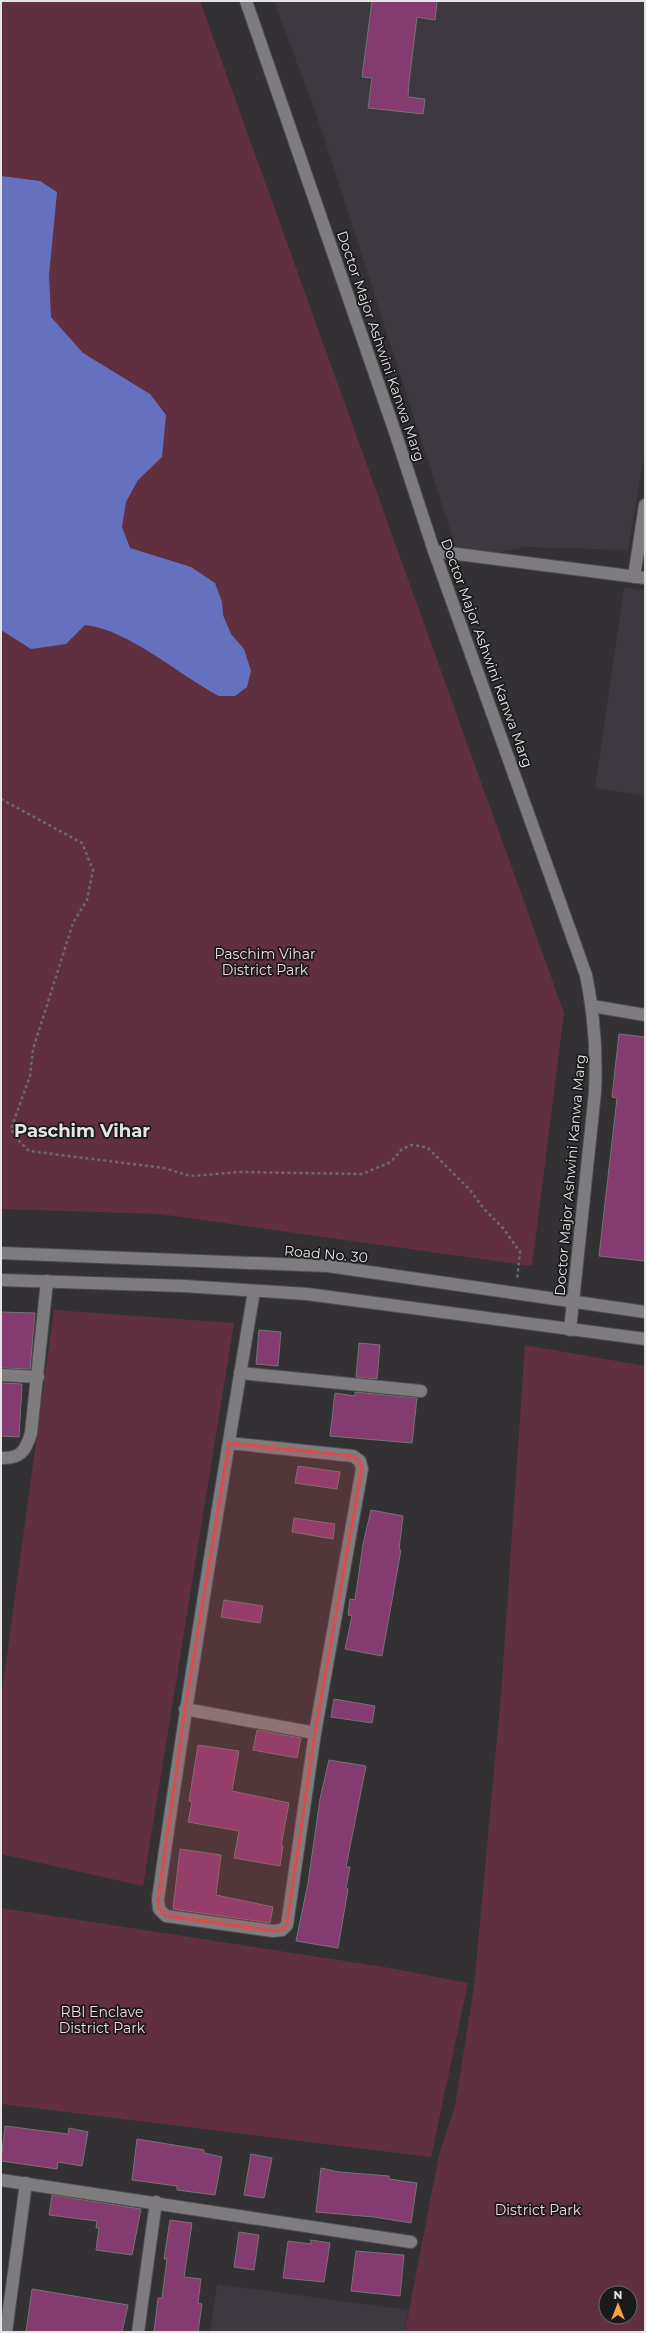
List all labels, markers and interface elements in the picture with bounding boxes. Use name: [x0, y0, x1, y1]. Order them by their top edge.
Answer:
street label: Doctor Major Ashwini Kanwa Marg: [333, 228, 429, 464]
street label: Doctor Major Ashwini Kanwa Marg: [437, 536, 537, 770]
park label: Paschim Vihar District Park: [214, 945, 316, 979]
street label: Doctor Major Ashwini Kanwa Marg: [550, 1053, 590, 1297]
district label: Paschim Vihar: [14, 1120, 150, 1142]
street label: Road No. 30: [283, 1241, 369, 1267]
park label: RBI Enclave District Park: [59, 2003, 146, 2037]
park label: District Park: [495, 2201, 582, 2219]
north arrow: [598, 2285, 638, 2325]
text: N: [614, 2288, 622, 2302]

